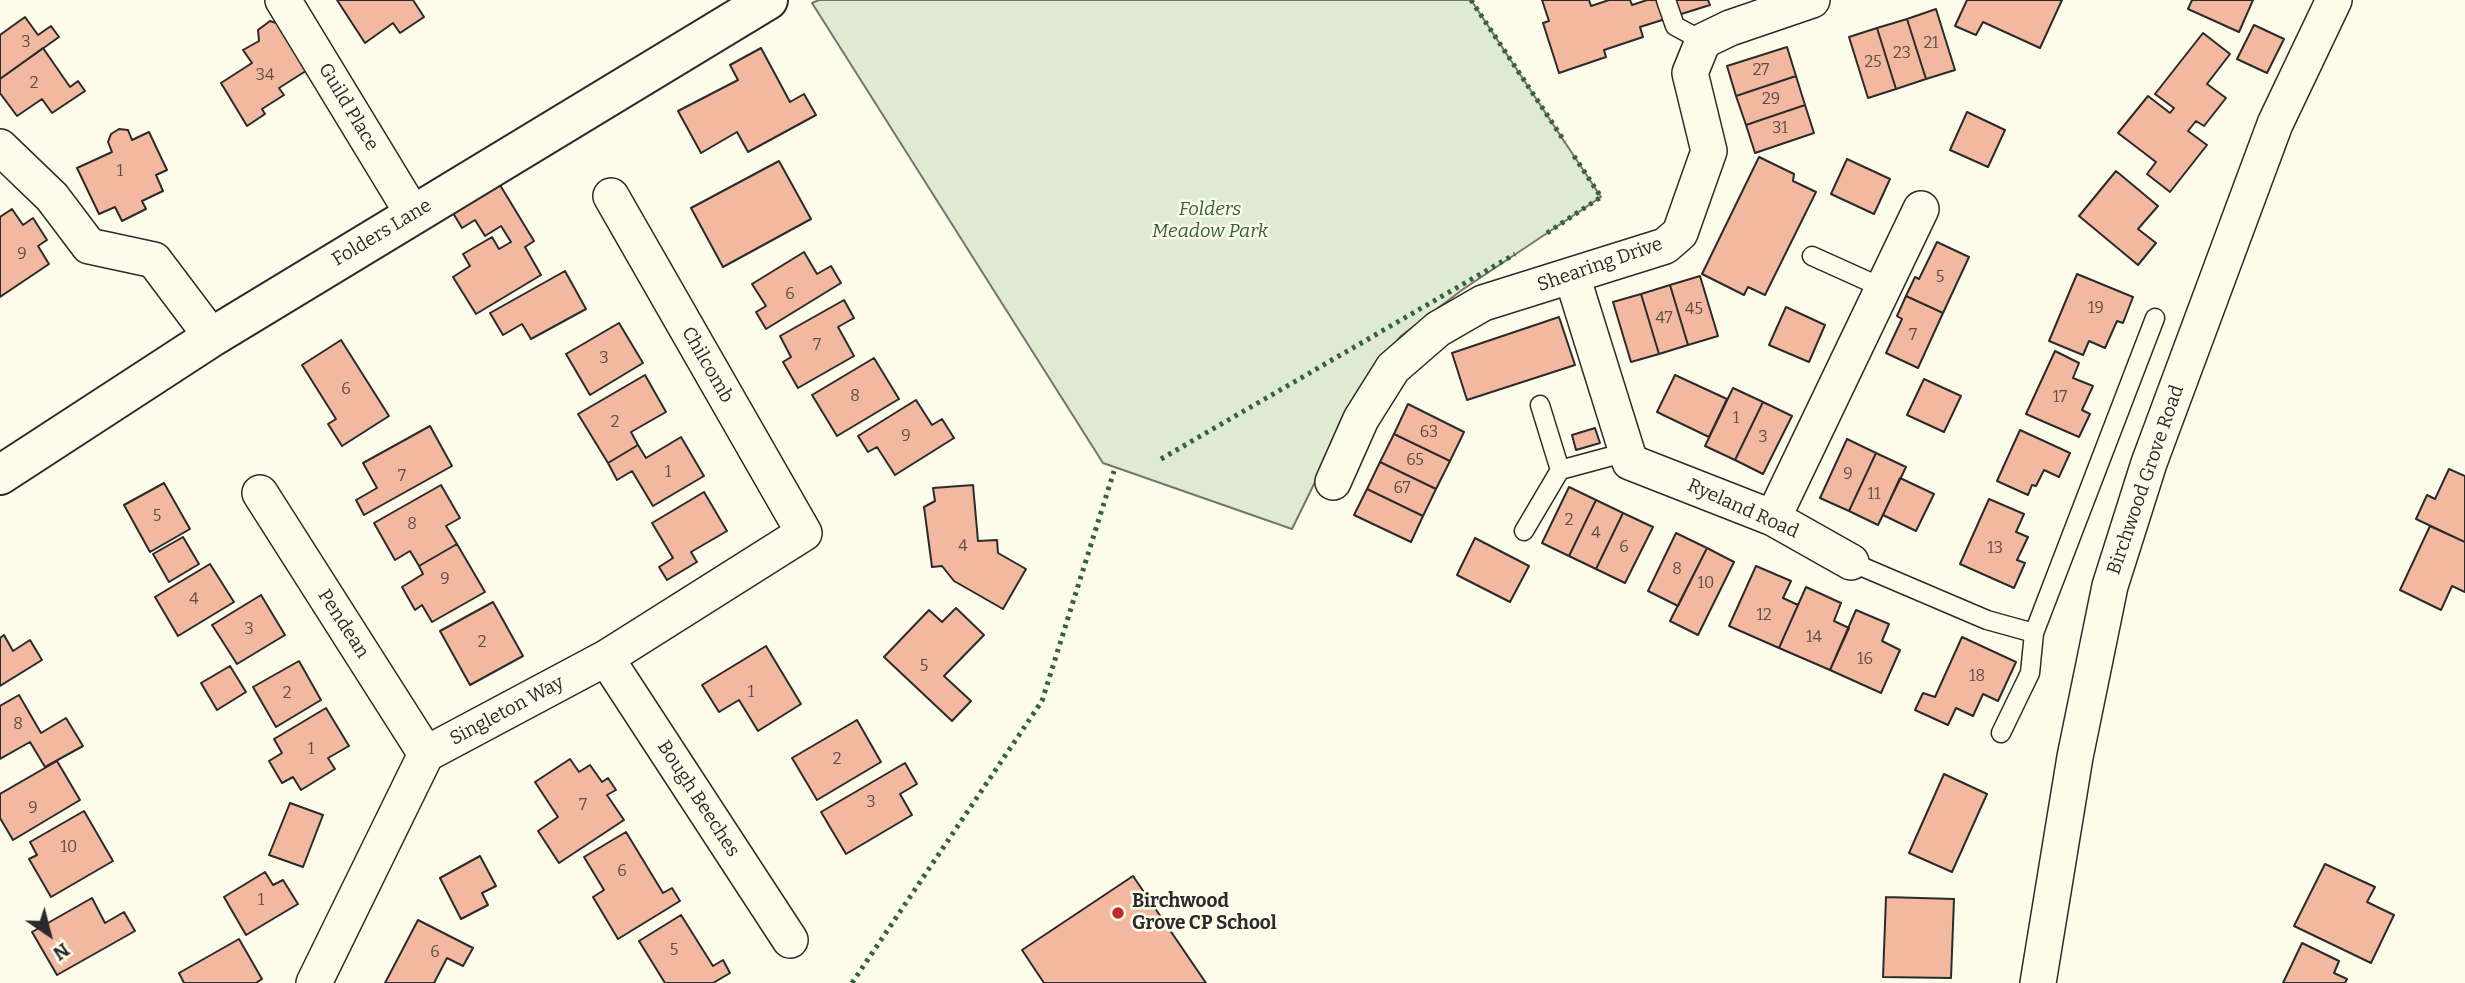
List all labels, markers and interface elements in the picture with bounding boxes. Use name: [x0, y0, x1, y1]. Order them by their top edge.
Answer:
house number: 3: [21, 33, 31, 53]
house number: 21: [1923, 34, 1939, 54]
house number: 23: [1893, 44, 1911, 64]
house number: 25: [1864, 53, 1882, 73]
street label: Guild Place: [313, 59, 383, 155]
house number: 27: [1753, 61, 1769, 81]
house number: 34: [256, 66, 274, 86]
house number: 2: [30, 74, 38, 94]
house number: 29: [1762, 90, 1780, 110]
house number: 31: [1772, 119, 1788, 139]
house number: 1: [117, 162, 123, 182]
street label: Folders Lane: [328, 194, 436, 272]
park label: Folders Meadow Park: [1152, 199, 1268, 243]
street label: Shearing Drive: [1534, 233, 1666, 297]
house number: 9: [17, 245, 27, 265]
house number: 5: [1936, 268, 1944, 288]
house number: 6: [785, 285, 795, 305]
house number: 19: [2088, 299, 2104, 319]
house number: 45: [1685, 300, 1703, 320]
house number: 47: [1655, 309, 1673, 329]
street label: Chilcomb: [676, 323, 738, 407]
house number: 7: [1909, 326, 1917, 346]
house number: 7: [813, 336, 821, 356]
house number: 3: [599, 349, 609, 369]
house number: 6: [341, 380, 351, 400]
street label: Birchwood Grove Road: [2103, 382, 2189, 578]
house number: 8: [850, 387, 860, 407]
house number: 17: [2053, 388, 2067, 408]
house number: 1: [1733, 409, 1739, 429]
house number: 2: [611, 413, 619, 433]
house number: 63: [1420, 423, 1438, 443]
house number: 9: [901, 427, 911, 447]
house number: 3: [1758, 428, 1768, 448]
house number: 65: [1406, 451, 1424, 471]
house number: 1: [665, 463, 671, 483]
house number: 9: [1843, 465, 1853, 485]
house number: 7: [398, 467, 406, 487]
street label: Ryeland Road: [1684, 474, 1802, 544]
house number: 67: [1393, 479, 1411, 499]
house number: 11: [1868, 485, 1880, 505]
house number: 5: [153, 507, 161, 527]
house number: 2: [1565, 511, 1573, 531]
house number: 8: [407, 515, 417, 535]
house number: 4: [1591, 524, 1601, 544]
house number: 4: [958, 537, 968, 557]
house number: 6: [1619, 538, 1629, 558]
house number: 13: [1987, 539, 2003, 559]
house number: 8: [1672, 560, 1682, 580]
house number: 9: [440, 570, 450, 590]
house number: 10: [1698, 574, 1714, 594]
street label: Pendean: [312, 585, 374, 663]
house number: 4: [189, 590, 199, 610]
house number: 12: [1756, 606, 1772, 626]
house number: 3: [244, 620, 254, 640]
house number: 14: [1806, 628, 1822, 648]
house number: 2: [478, 633, 486, 653]
house number: 16: [1857, 650, 1873, 670]
house number: 5: [920, 657, 928, 677]
house number: 18: [1969, 667, 1985, 687]
street label: Singleton Way: [446, 671, 568, 751]
house number: 1: [748, 683, 754, 703]
house number: 2: [283, 684, 291, 704]
house number: 8: [13, 715, 23, 735]
street label: Bough Beeches: [652, 737, 744, 861]
house number: 1: [308, 740, 314, 760]
house number: 2: [833, 750, 841, 770]
house number: 3: [866, 793, 876, 813]
house number: 7: [579, 796, 587, 816]
house number: 9: [28, 799, 38, 819]
house number: 10: [61, 838, 77, 858]
house number: 6: [617, 862, 627, 882]
house number: 1: [258, 891, 264, 911]
place label: Birchwood Grove CP School: [1132, 891, 1277, 935]
north arrow: [14, 899, 84, 969]
marker: Birchwood Grove CP School: [1110, 905, 1126, 921]
text: N: [49, 938, 74, 965]
house number: 5: [670, 941, 678, 961]
house number: 6: [430, 943, 440, 963]

